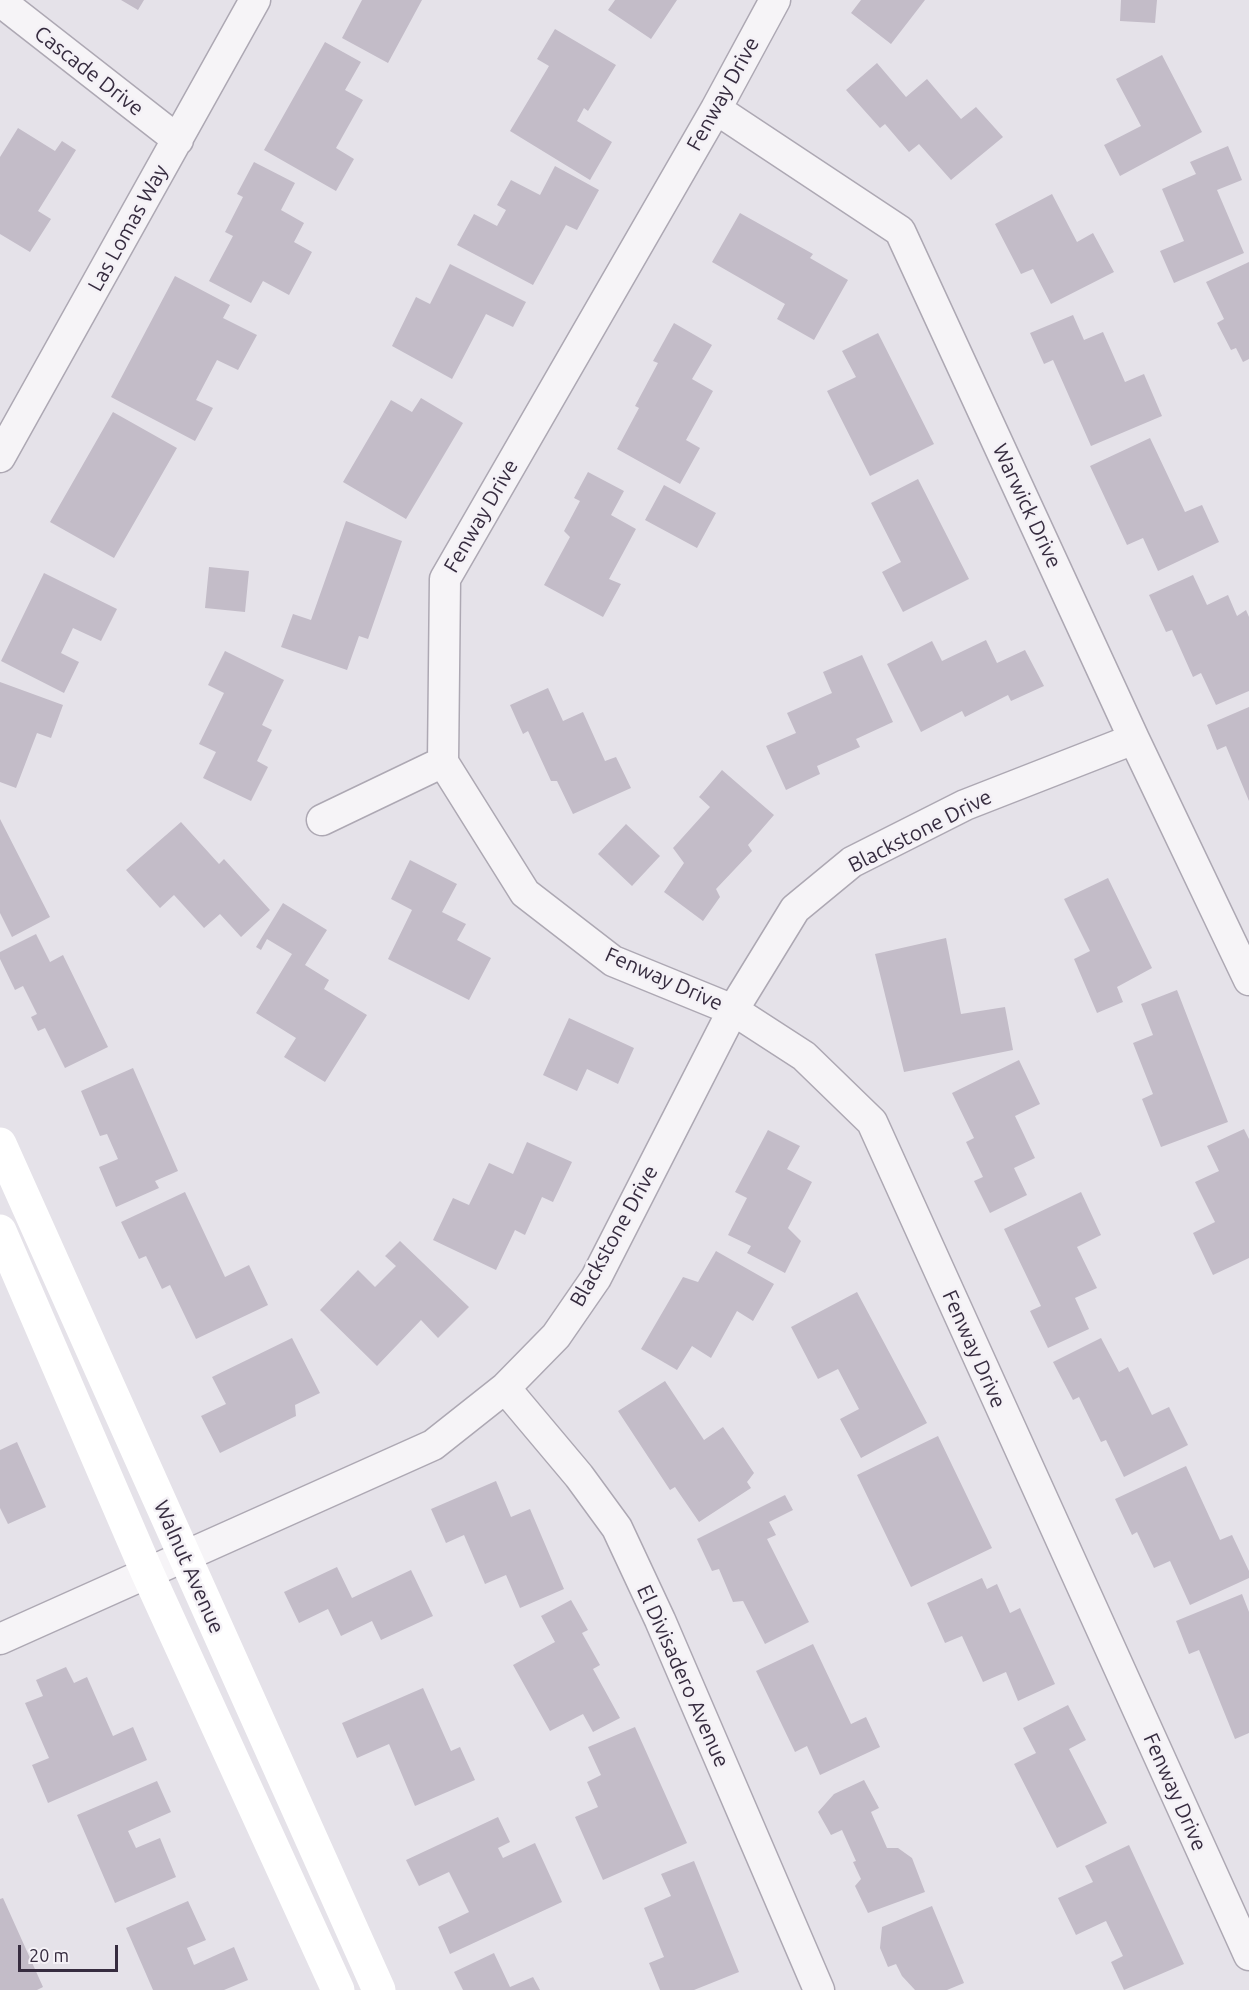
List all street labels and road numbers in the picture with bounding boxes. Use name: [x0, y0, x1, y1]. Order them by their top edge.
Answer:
street label: Cascade Drive: [29, 21, 149, 121]
street label: Fenway Drive: [681, 33, 765, 155]
street label: Las Lomas Way: [83, 160, 173, 296]
street label: Warwick Drive: [987, 440, 1067, 572]
street label: Fenway Drive: [439, 455, 523, 577]
street label: Blackstone Drive: [844, 784, 996, 878]
street label: Fenway Drive: [601, 942, 727, 1016]
street label: Blackstone Drive: [565, 1161, 663, 1311]
street label: Fenway Drive: [937, 1286, 1011, 1412]
street label: Walnut Avenue: [148, 1497, 230, 1637]
street label: El Divisadero Avenue: [631, 1581, 735, 1771]
street label: Fenway Drive: [1138, 1729, 1212, 1855]

